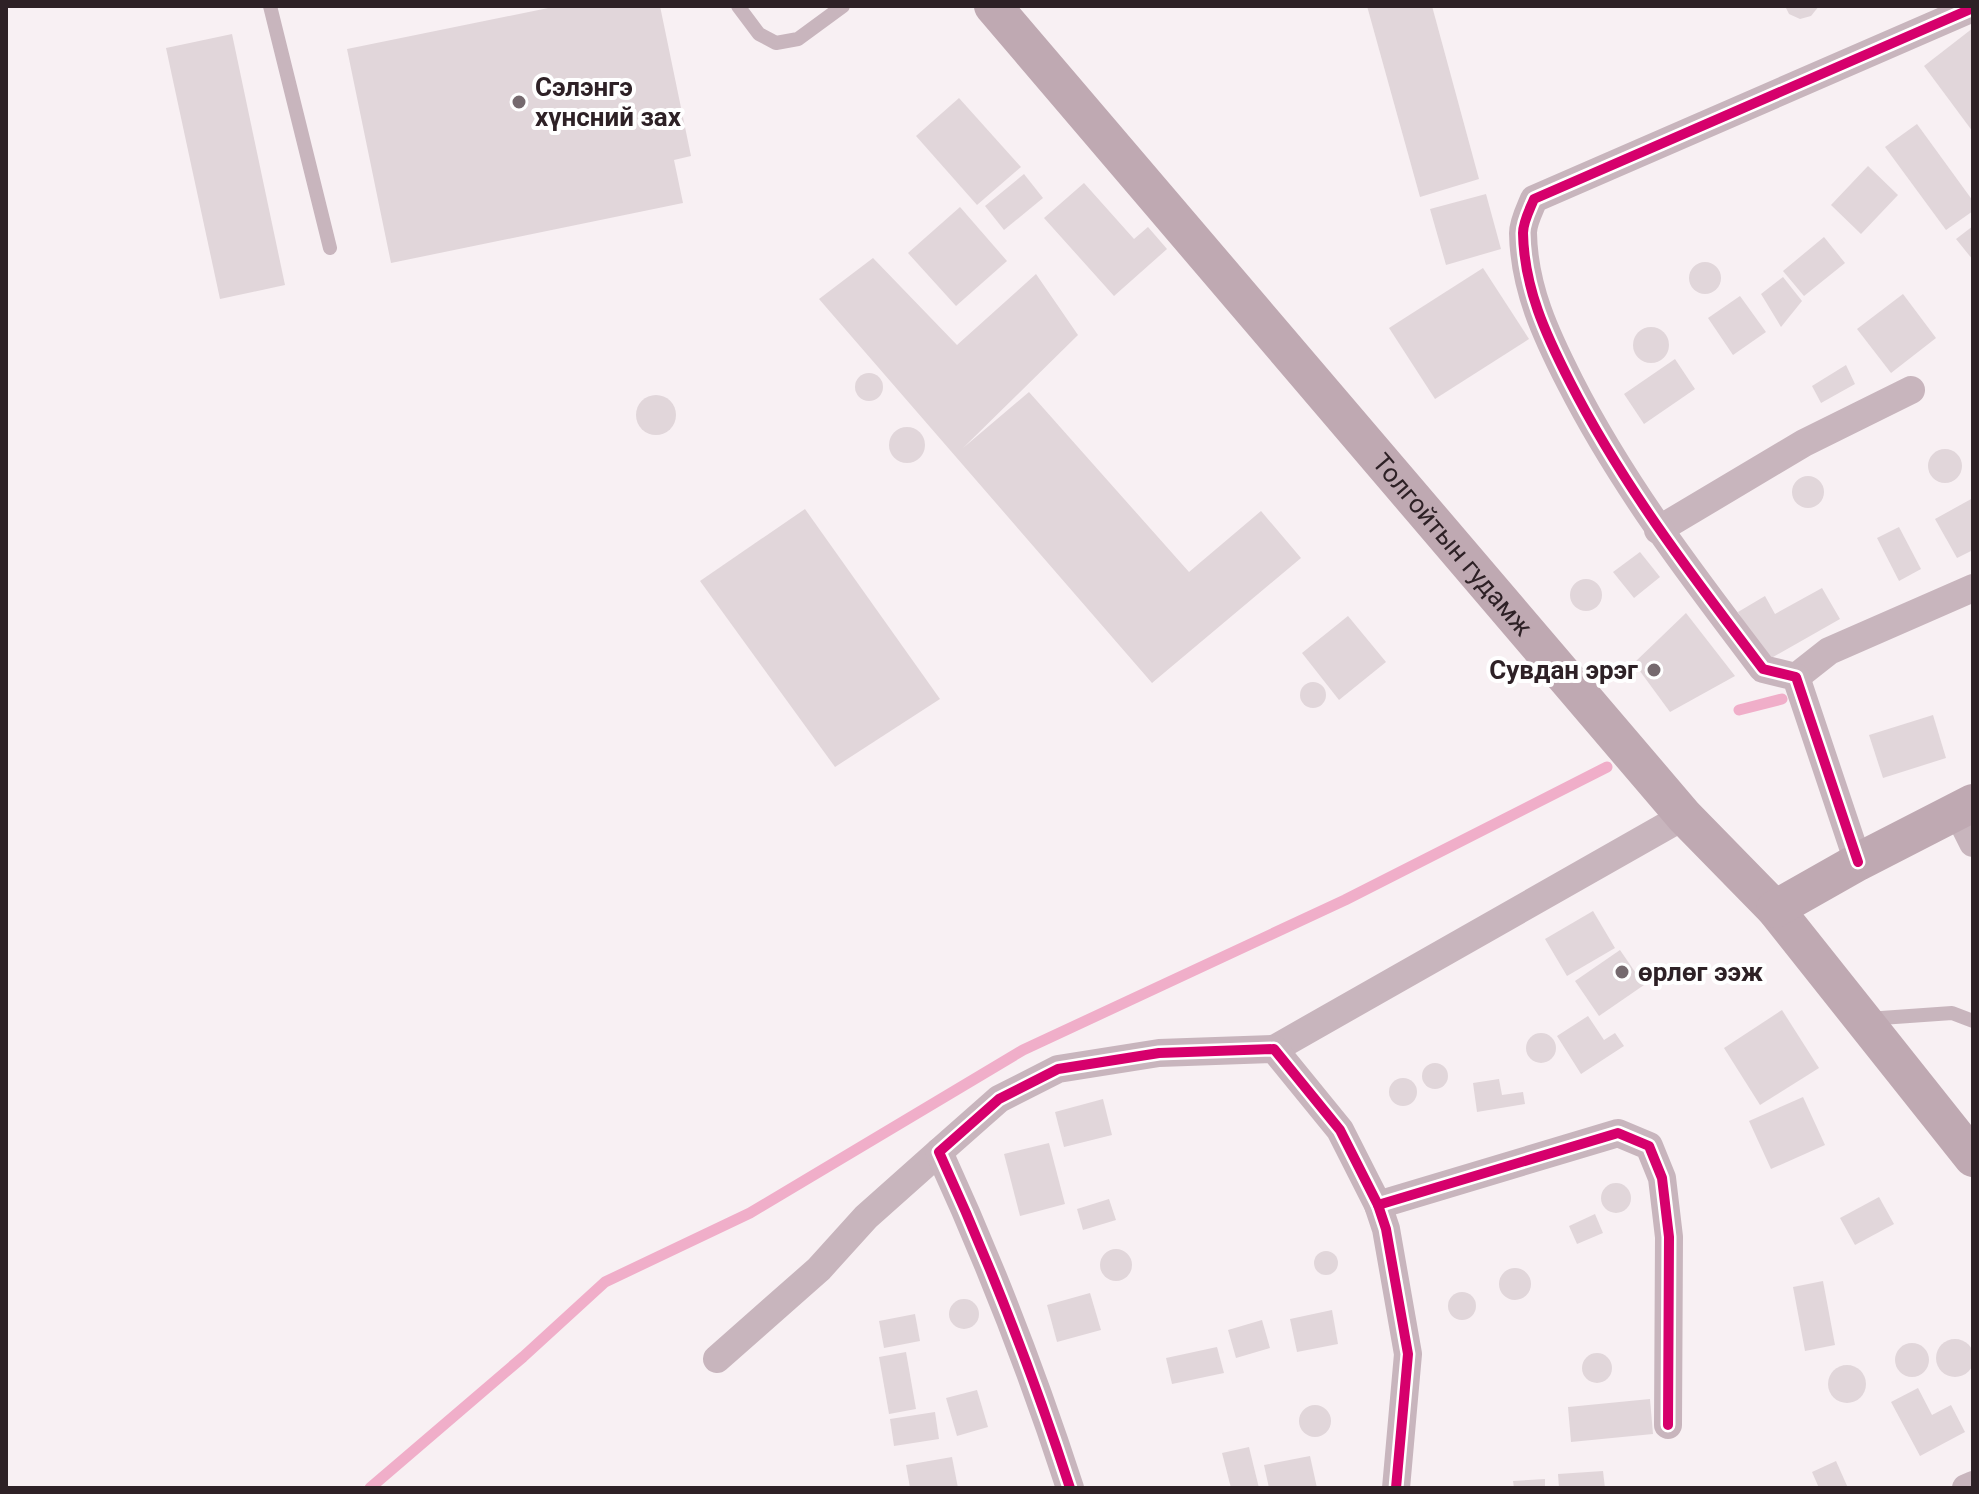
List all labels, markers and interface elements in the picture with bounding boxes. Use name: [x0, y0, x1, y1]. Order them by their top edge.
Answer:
place label: Сэлэнгэ хүнсний зах: [535, 72, 682, 132]
marker: Сэлэнгэ хүнсний зах: [510, 93, 528, 111]
street label: Толгойтын гудамж: [1366, 447, 1539, 642]
place label: Сувдан эрэг: [1489, 655, 1638, 685]
marker: Сувдан эрэг: [1645, 661, 1663, 679]
place label: өрлөг ээж: [1638, 957, 1763, 987]
marker: өрлөг ээж: [1613, 963, 1631, 981]

